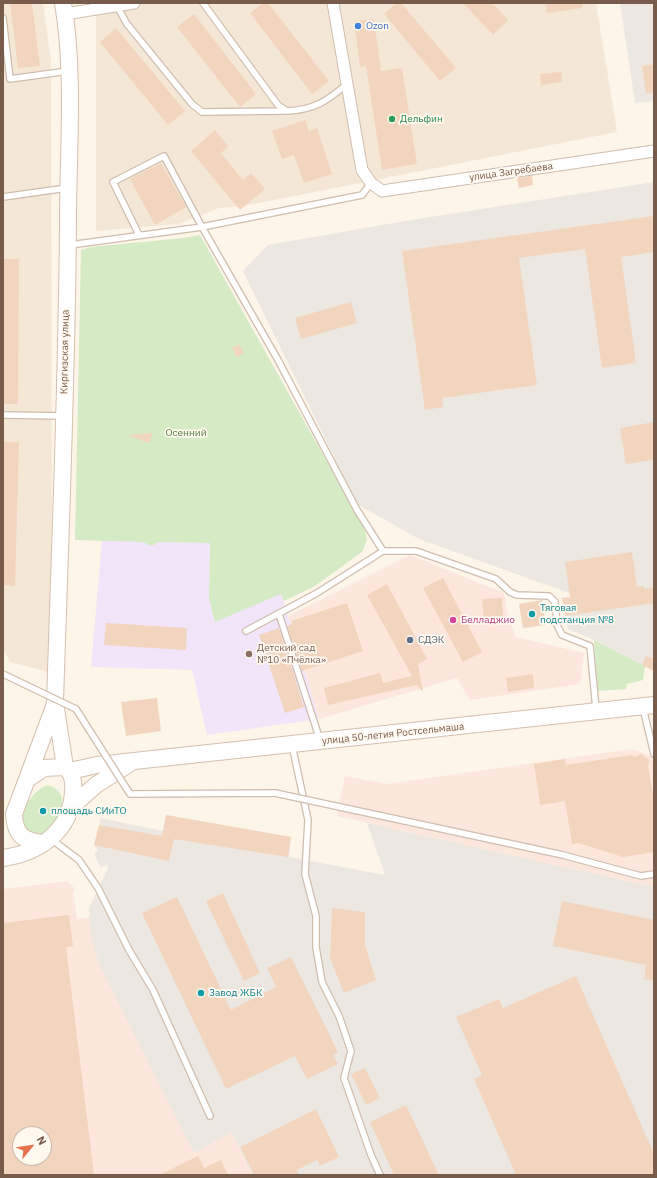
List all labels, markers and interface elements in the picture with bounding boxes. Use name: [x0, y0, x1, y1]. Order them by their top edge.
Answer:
place label: Ozon: [366, 20, 389, 32]
marker: Ozon: [353, 21, 363, 31]
place label: Дельфин: [400, 113, 443, 125]
marker: Дельфин: [387, 114, 397, 124]
street label: улица Загребаева: [468, 160, 554, 184]
street label: Киргизская улица: [58, 310, 72, 394]
park label: Осенний: [165, 427, 207, 439]
place label: Тяговая подстанция №8: [540, 602, 614, 626]
marker: Тяговая подстанция №8: [527, 609, 537, 619]
place label: Белладжио: [461, 614, 515, 626]
marker: Белладжио: [448, 615, 458, 625]
place label: СДЭК: [418, 634, 444, 646]
marker: СДЭК: [405, 635, 415, 645]
place label: Детский сад №10 «Пчёлка»: [257, 642, 326, 666]
marker: Детский сад №10 «Пчёлка»: [244, 649, 254, 659]
street label: улица 50-летия Ростсельмаша: [321, 721, 465, 747]
place label: площадь СИиТО: [51, 805, 127, 817]
marker: площадь СИиТО: [38, 806, 48, 816]
place label: Завод ЖБК: [209, 987, 263, 999]
marker: Завод ЖБК: [196, 988, 206, 998]
north arrow: [12, 1126, 52, 1166]
text: N: [34, 1134, 50, 1148]

